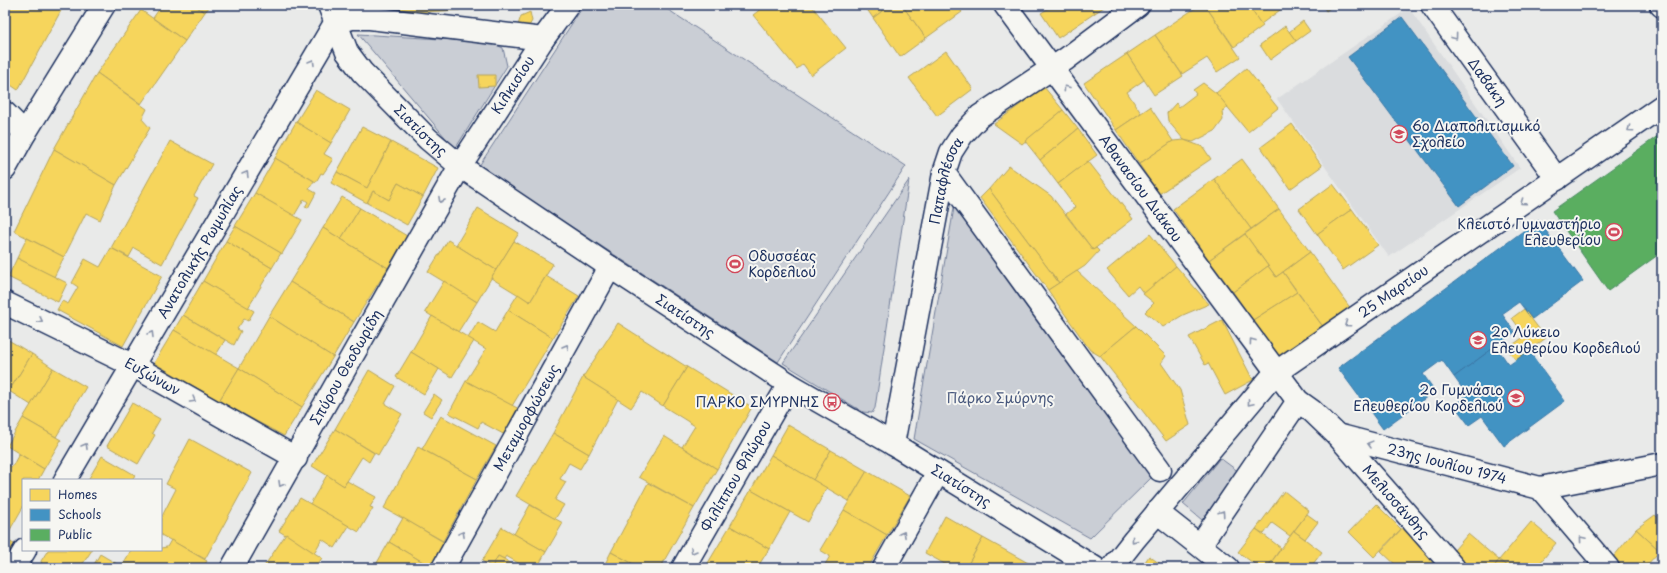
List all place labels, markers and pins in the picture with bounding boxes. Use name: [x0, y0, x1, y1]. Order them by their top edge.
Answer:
place label: 6ο Διαπολιτισμικό Σχολείο: [1412, 115, 1541, 152]
school or university icon: 6ο Διαπολιτισμικό Σχολείο: [1389, 124, 1409, 144]
place label: Κλειστό Γυμναστήριο Ελευθερίου: [1457, 213, 1601, 250]
sports icon: Κλειστό Γυμναστήριο Ελευθερίου: [1604, 222, 1624, 242]
place label: Οδυσσέας Κορδελιού: [748, 245, 816, 282]
sports icon: Οδυσσέας Κορδελιού: [725, 254, 745, 274]
place label: 2ο Λύκειο Ελευθερίου Κορδελιού: [1491, 321, 1641, 358]
school or university icon: 2ο Λύκειο Ελευθερίου Κορδελιού: [1468, 330, 1488, 350]
place label: 2ο Γυμνάσιο Ελευθερίου Κορδελιού: [1353, 379, 1503, 416]
school or university icon: 2ο Γυμνάσιο Ελευθερίου Κορδελιού: [1506, 388, 1526, 408]
place label: ΠΑΡΚΟ ΣΜΥΡΝΗΣ: [695, 391, 819, 412]
bus stop icon: ΠΑΡΚΟ ΣΜΥΡΝΗΣ: [822, 392, 842, 412]

